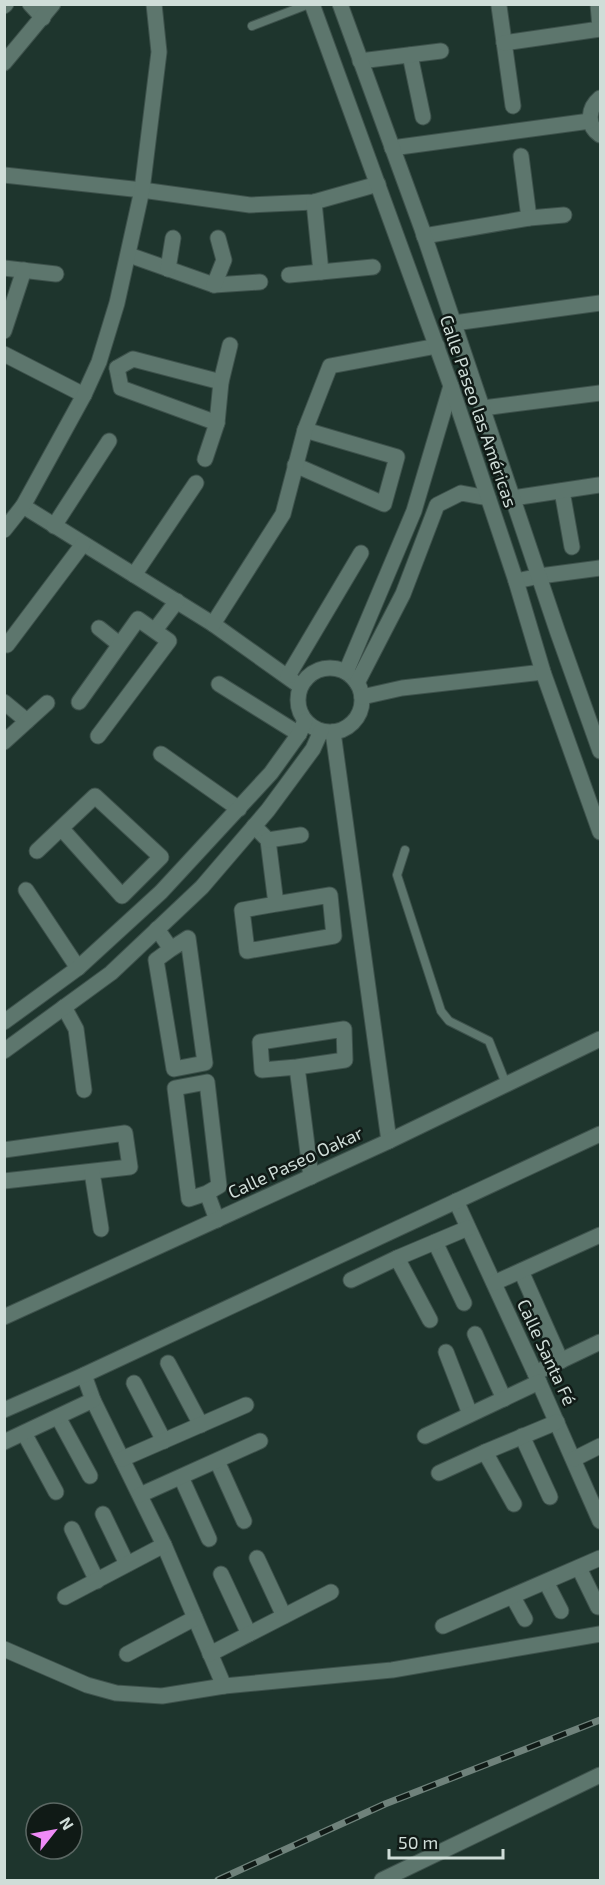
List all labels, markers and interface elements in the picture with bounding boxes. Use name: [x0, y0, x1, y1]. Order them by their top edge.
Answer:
street label: Calle Paseo las Américas: [436, 312, 522, 510]
street label: Calle Paseo Oakar: [224, 1121, 366, 1203]
street label: Calle Santa Fé: [513, 1295, 581, 1409]
north arrow: [24, 1801, 84, 1861]
text: N: [56, 1813, 78, 1833]
scale bar: [389, 1822, 503, 1860]
text: 50 m: [398, 1831, 438, 1853]

